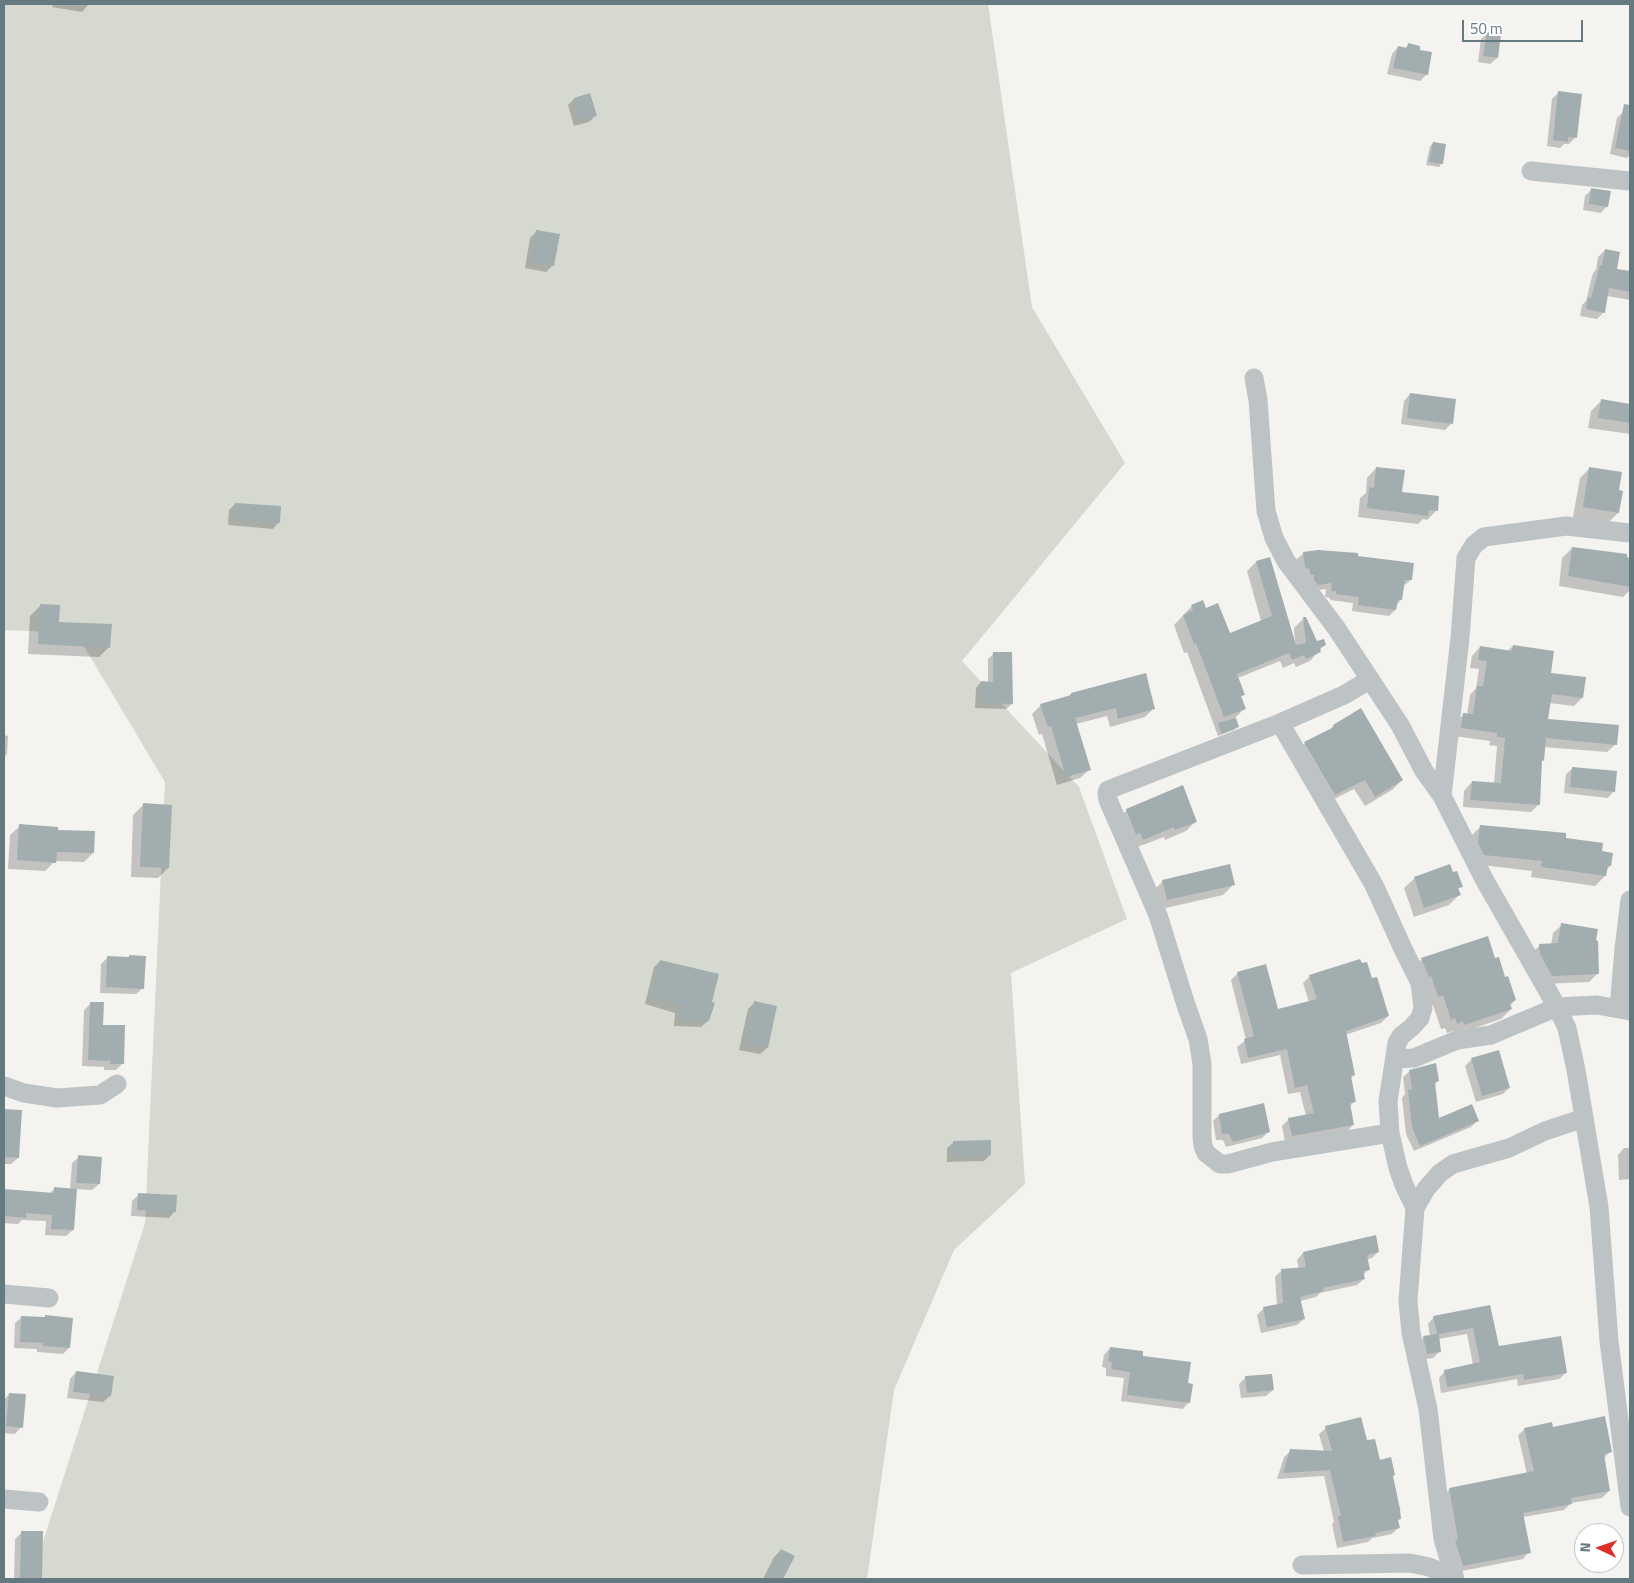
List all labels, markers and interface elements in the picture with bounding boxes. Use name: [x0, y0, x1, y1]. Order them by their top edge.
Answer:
scale bar: [1464, 10, 1585, 42]
text: 50 m: [1470, 17, 1503, 40]
north arrow: [1574, 1523, 1624, 1573]
text: N: [1574, 1542, 1595, 1553]

